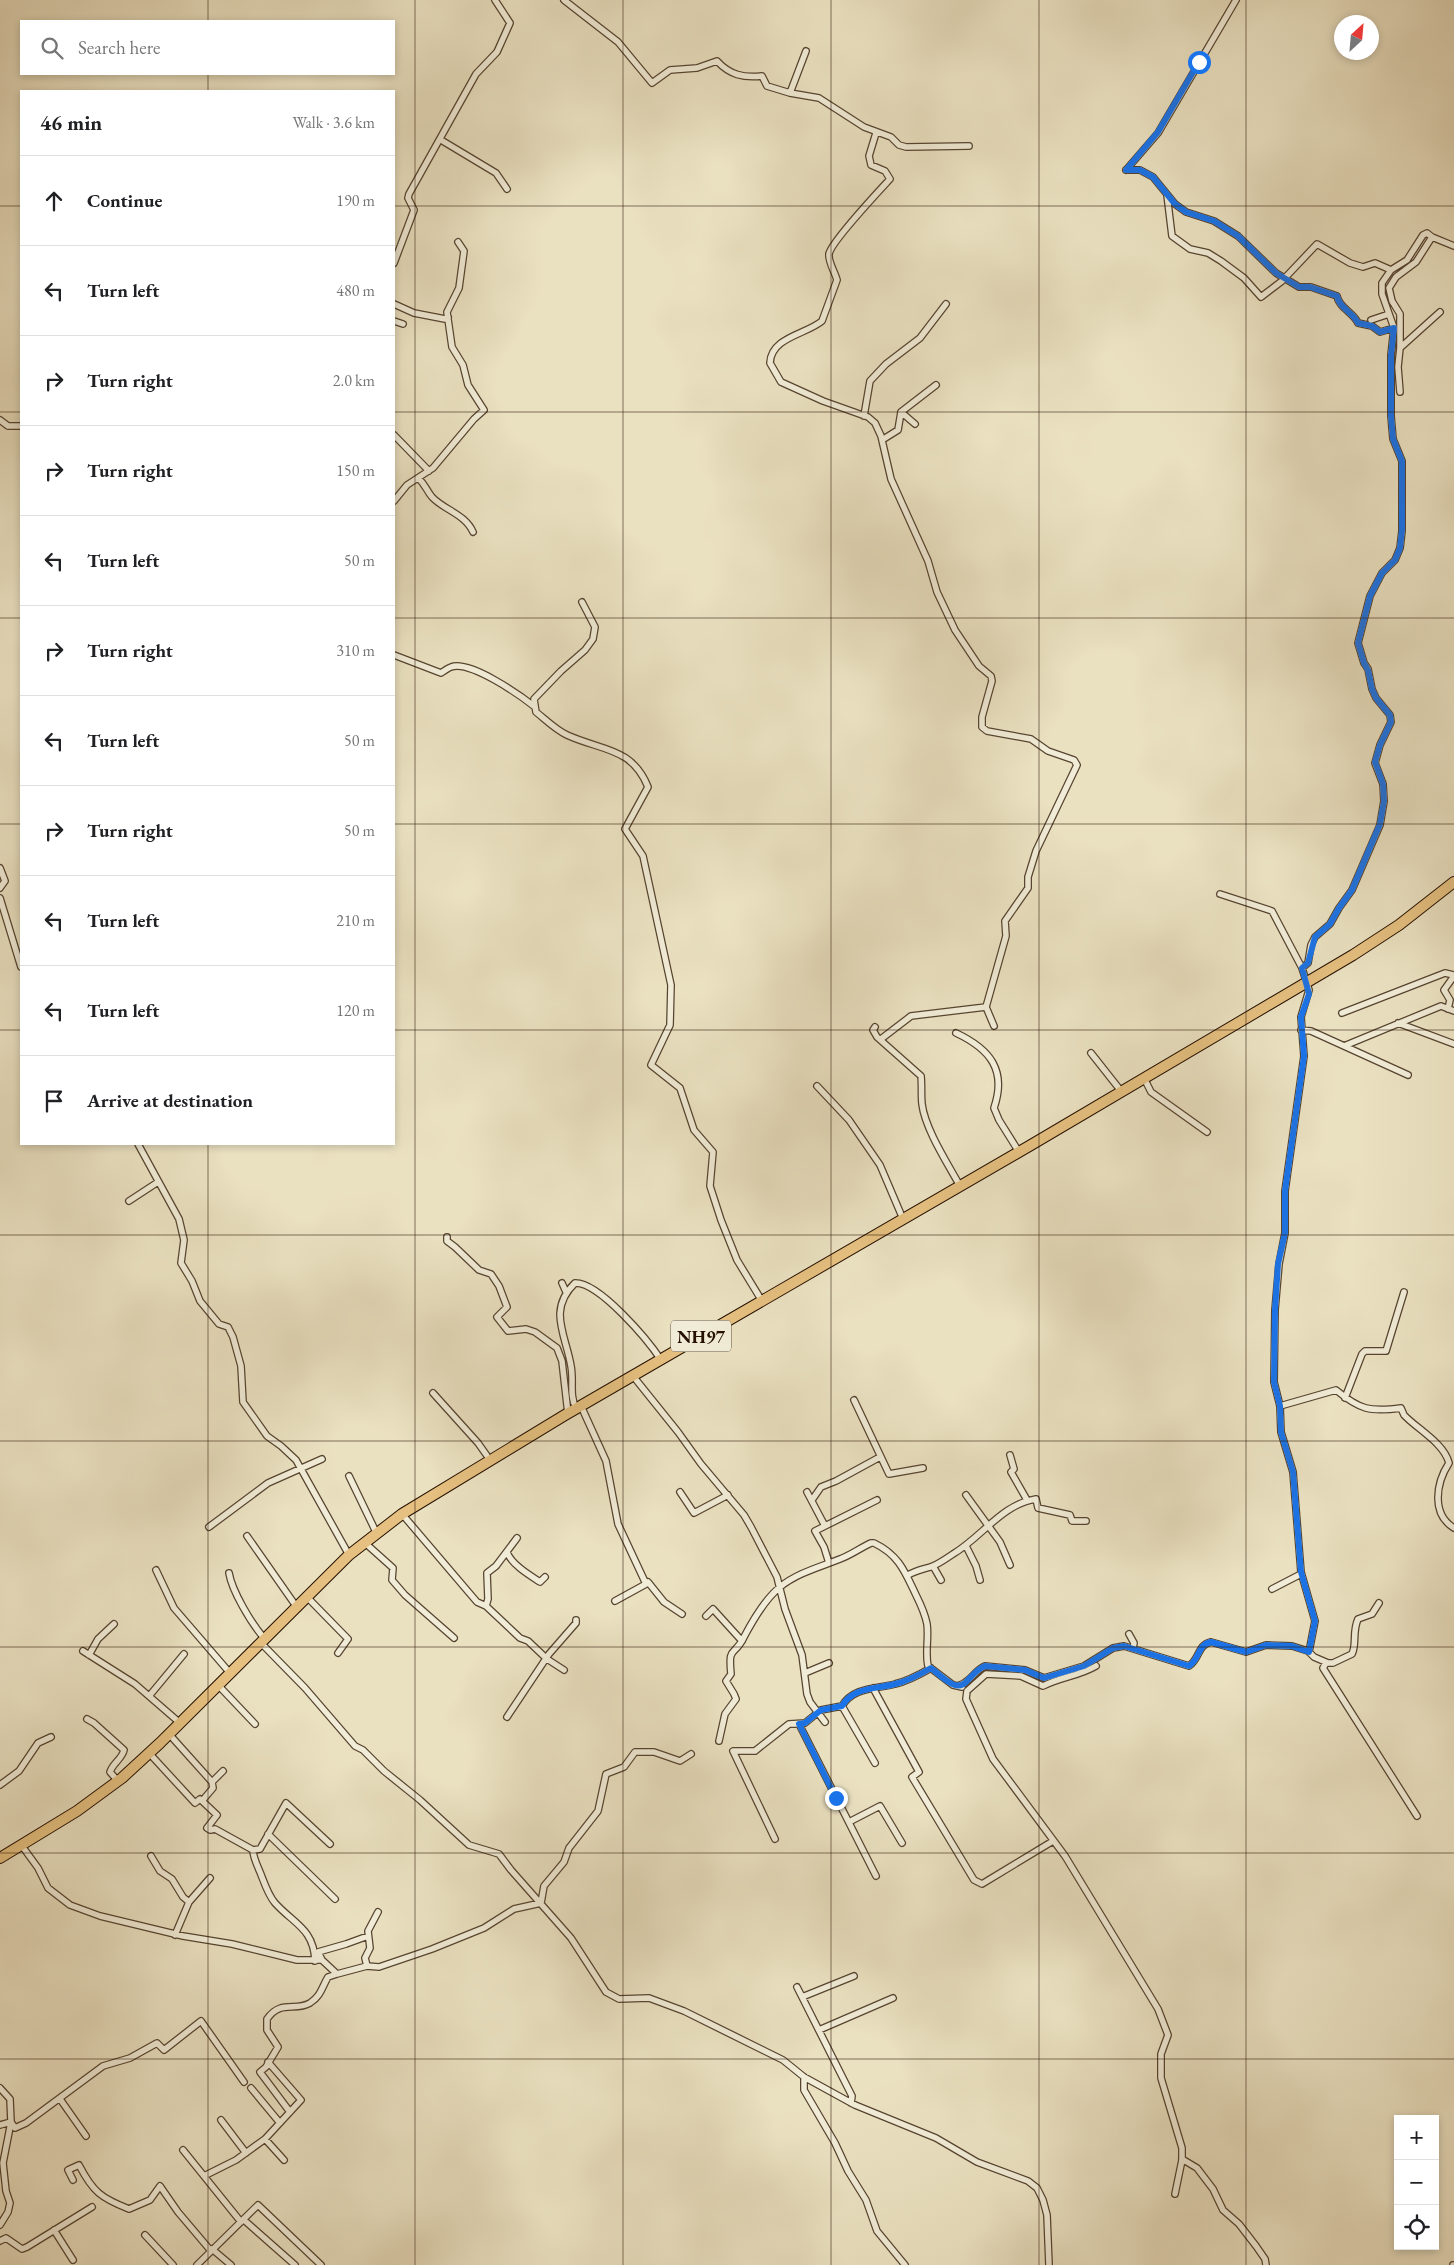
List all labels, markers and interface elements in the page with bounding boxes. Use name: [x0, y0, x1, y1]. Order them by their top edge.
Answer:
north arrow: [1334, 15, 1379, 60]
search box: [20, 20, 395, 75]
icon: search: [38, 34, 66, 62]
text: Search here: [78, 35, 160, 60]
route start: [1188, 51, 1211, 74]
text: 46 min: [40, 109, 102, 136]
text: Walk · 3.6 km: [292, 112, 375, 133]
icon: ahead: [40, 187, 68, 215]
text: Continue: [87, 188, 162, 213]
text: 190 m: [336, 190, 375, 211]
icon: left: [40, 277, 68, 305]
text: Turn left: [87, 278, 159, 303]
text: 480 m: [336, 280, 375, 301]
icon: right: [40, 367, 68, 395]
text: Turn right: [87, 368, 173, 393]
text: 2.0 km: [333, 370, 375, 391]
icon: right: [40, 457, 68, 485]
text: Turn right: [87, 458, 173, 483]
text: 150 m: [336, 460, 375, 481]
icon: left: [40, 547, 68, 575]
text: Turn left: [87, 548, 159, 573]
text: 50 m: [344, 550, 375, 571]
icon: right: [40, 637, 68, 665]
text: Turn right: [87, 638, 173, 663]
text: 310 m: [336, 640, 375, 661]
icon: left: [40, 727, 68, 755]
text: Turn left: [87, 728, 159, 753]
text: 50 m: [344, 730, 375, 751]
icon: right: [40, 817, 68, 845]
text: Turn right: [87, 818, 173, 843]
text: 50 m: [344, 820, 375, 841]
icon: left: [40, 907, 68, 935]
text: Turn left: [87, 908, 159, 933]
text: 210 m: [336, 910, 375, 931]
icon: left: [40, 997, 68, 1025]
text: Turn left: [87, 998, 159, 1023]
text: 120 m: [336, 1000, 375, 1021]
icon: arrive: [40, 1087, 68, 1115]
text: Arrive at destination: [87, 1088, 253, 1113]
road number: NH97: [671, 1320, 731, 1352]
route end: [825, 1787, 848, 1810]
map controls: [1394, 2115, 1439, 2250]
button: +: [1394, 2115, 1439, 2160]
button: −: [1394, 2160, 1439, 2205]
button: locate: [1394, 2205, 1439, 2250]

